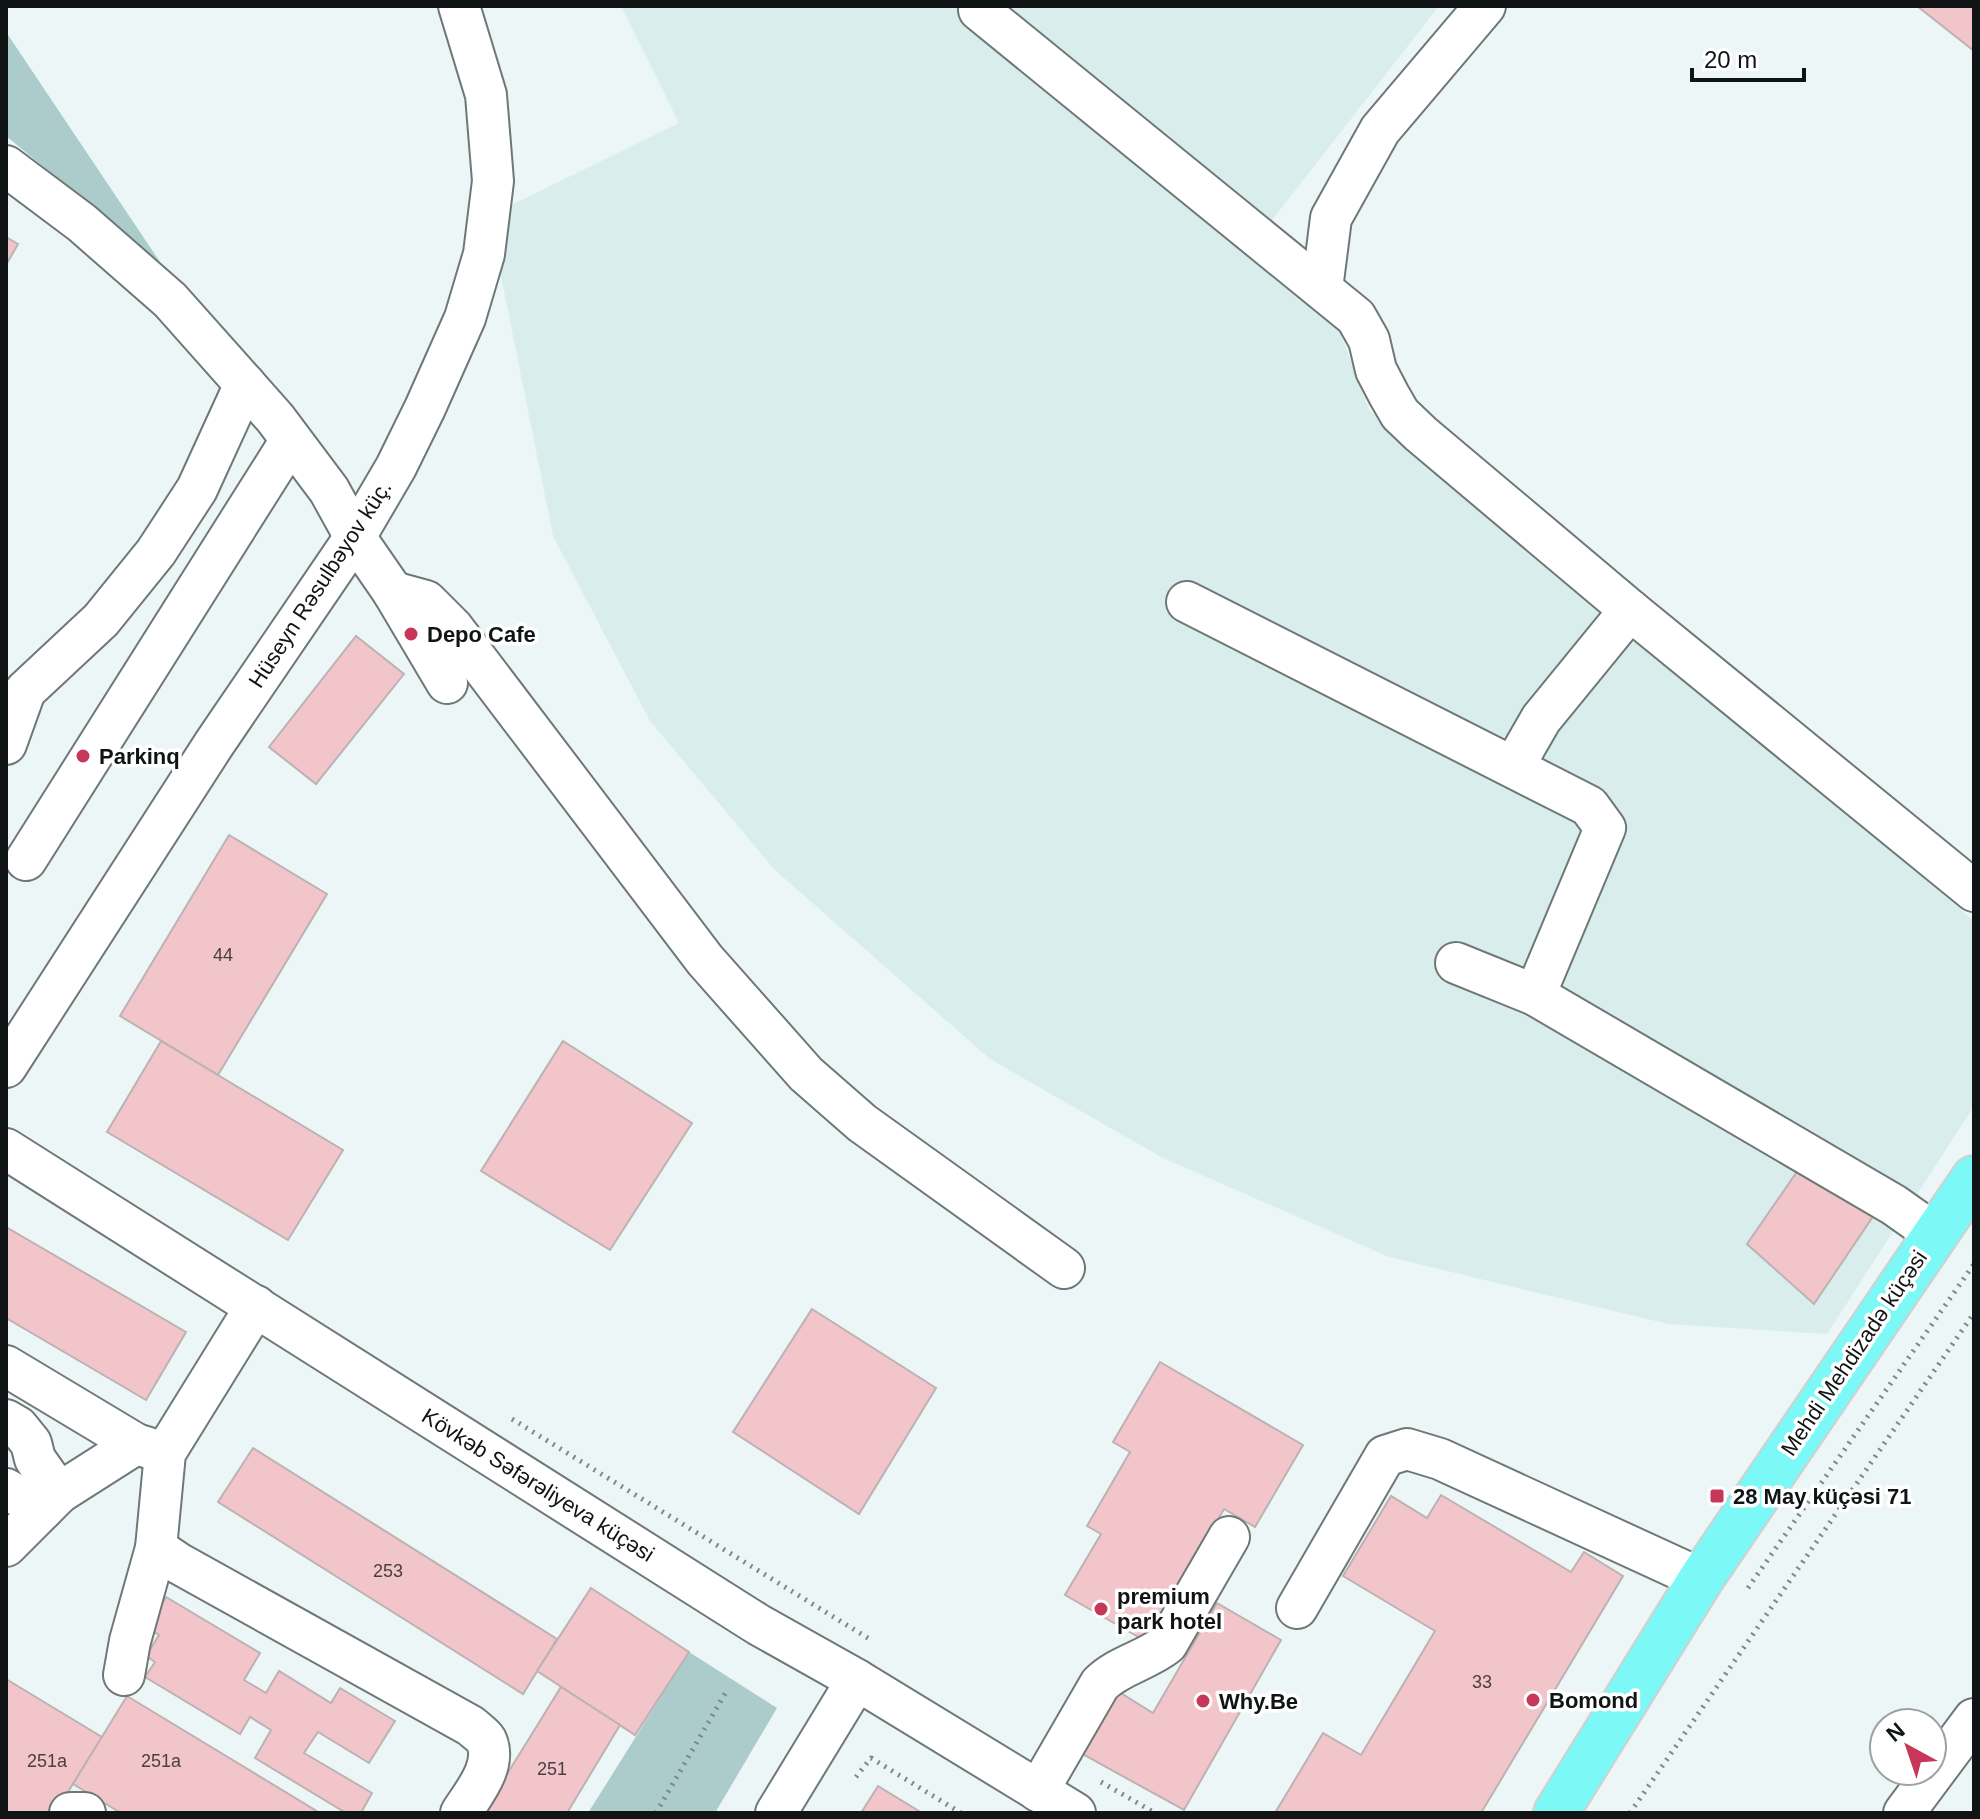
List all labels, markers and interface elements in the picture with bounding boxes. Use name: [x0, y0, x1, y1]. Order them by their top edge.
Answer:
scale bar: [1692, 32, 1804, 82]
text: 20 m: [1704, 46, 1757, 73]
street label: Hüseyn Rəsulbəyov küç.: [244, 476, 396, 692]
place label: Depo Cafe: [427, 622, 536, 647]
marker: Depo Cafe: [402, 625, 420, 643]
place label: Parkinq: [99, 744, 180, 769]
marker: Parkinq: [74, 747, 92, 765]
house number: 44: [213, 945, 233, 965]
street label: Mehdi Mehdizadə küçəsi: [1776, 1246, 1932, 1460]
street label: Kövkəb Səfərəliyeva küçəsi: [417, 1403, 659, 1567]
place label: 28 May küçəsi 71: [1733, 1484, 1912, 1509]
marker: 28 May küçəsi 71: [1708, 1487, 1726, 1505]
house number: 253: [373, 1561, 403, 1581]
place label: premium park hotel: [1117, 1584, 1222, 1634]
marker: premium park hotel: [1092, 1600, 1110, 1618]
house number: 33: [1472, 1672, 1492, 1692]
place label: Bomond: [1549, 1688, 1638, 1713]
place label: Why.Be: [1219, 1689, 1298, 1714]
marker: Bomond: [1524, 1691, 1542, 1709]
marker: Why.Be: [1194, 1692, 1212, 1710]
north arrow: [1868, 1707, 1948, 1787]
text: N: [1881, 1717, 1910, 1747]
house number: 251a: [27, 1751, 68, 1771]
house number: 251a: [141, 1751, 182, 1771]
house number: 251: [537, 1759, 567, 1779]

